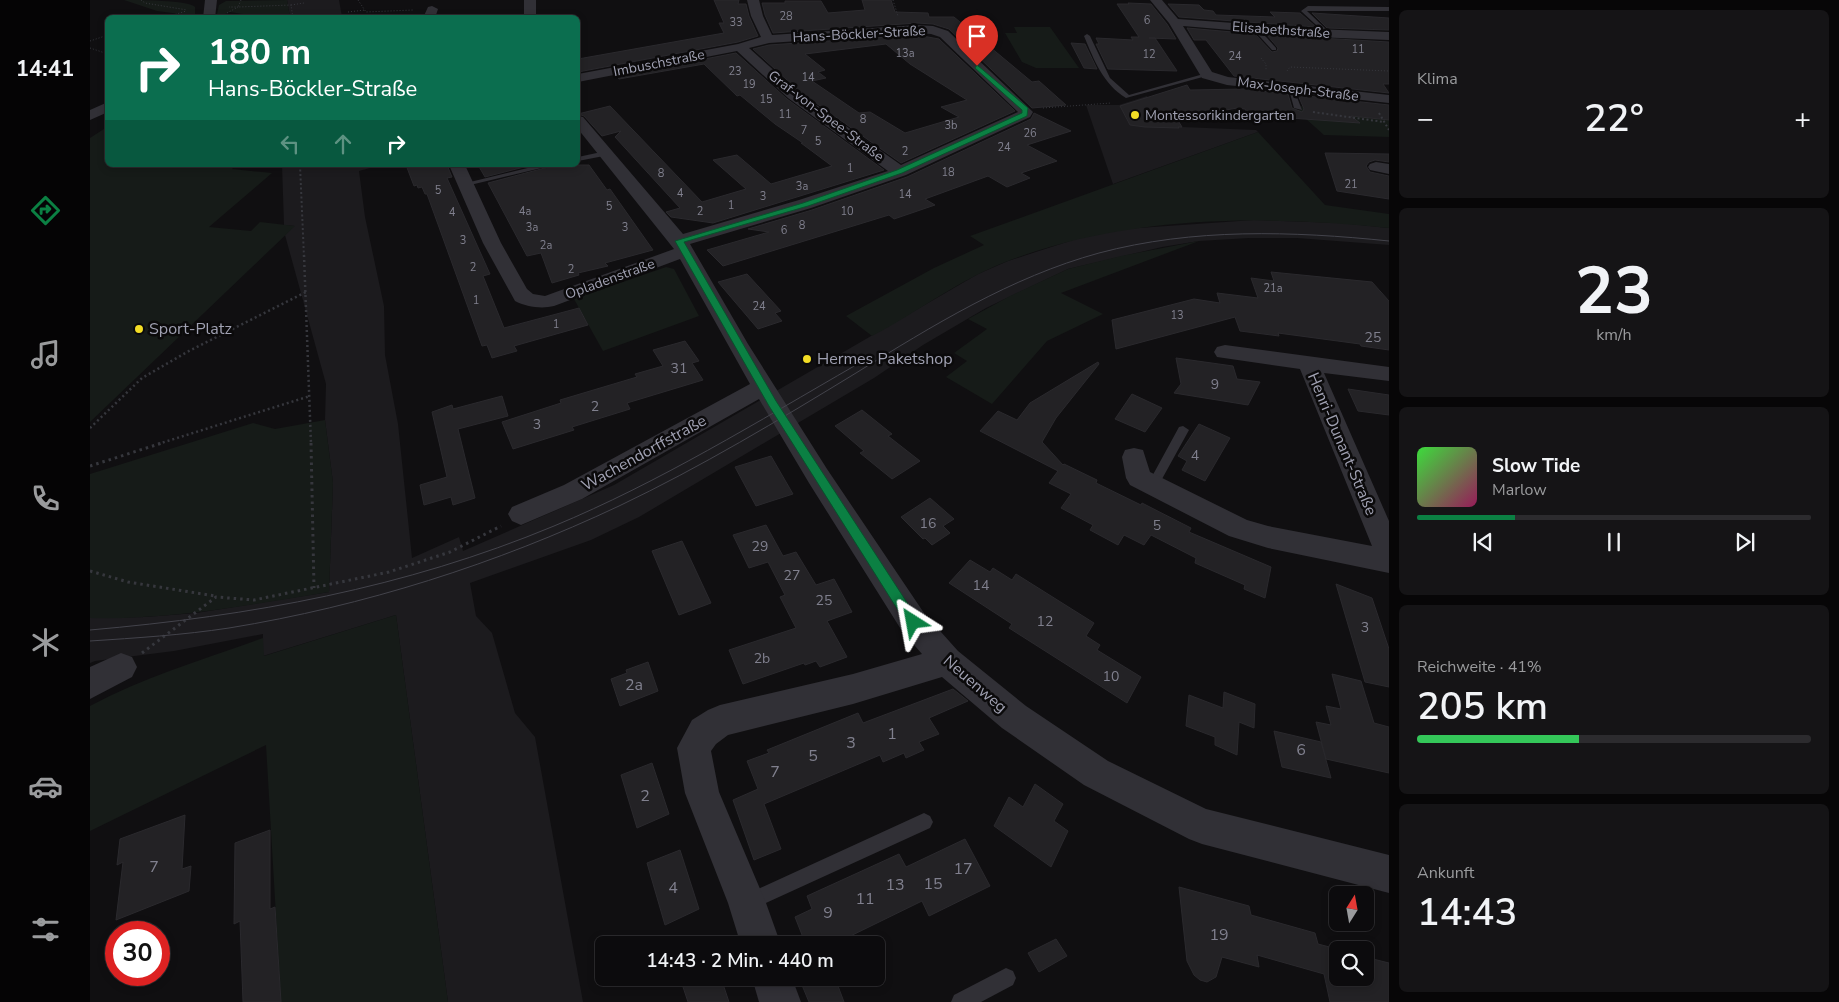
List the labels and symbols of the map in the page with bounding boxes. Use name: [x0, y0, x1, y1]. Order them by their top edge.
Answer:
house number: 28: [779, 9, 793, 24]
house number: 6: [1144, 13, 1151, 28]
house number: 33: [729, 15, 743, 30]
pin: [956, 15, 998, 66]
street label: Elisabethstraße: [1231, 17, 1331, 43]
street label: Hans-Böckler-Straße: [792, 21, 926, 47]
house number: 11: [1351, 42, 1365, 57]
street label: Imbuschstraße: [612, 45, 706, 81]
house number: 13a: [895, 46, 915, 61]
house number: 12: [1142, 47, 1156, 62]
house number: 24: [1228, 49, 1242, 64]
house number: 23: [728, 64, 742, 79]
street label: Graf-von-Spee-Straße: [764, 66, 888, 166]
house number: 14: [801, 70, 815, 85]
street label: Max-Joseph-Straße: [1236, 72, 1360, 106]
house number: 19: [742, 77, 756, 92]
house number: 15: [759, 92, 773, 107]
place label: Montessorikindergarten: [1145, 106, 1294, 125]
house number: 11: [778, 107, 792, 122]
marker: Montessorikindergarten: [1129, 109, 1141, 121]
house number: 8: [860, 112, 867, 127]
house number: 3b: [944, 118, 958, 133]
house number: 7: [801, 123, 807, 138]
house number: 26: [1023, 126, 1037, 141]
house number: 5: [815, 134, 822, 149]
house number: 24: [997, 140, 1011, 155]
house number: 2: [902, 144, 908, 159]
house number: 1: [847, 161, 853, 176]
house number: 18: [941, 165, 955, 180]
house number: 8: [658, 166, 665, 181]
house number: 21: [1344, 177, 1358, 192]
house number: 3a: [796, 179, 808, 194]
house number: 5: [435, 183, 442, 198]
house number: 4: [677, 186, 684, 201]
house number: 14: [898, 187, 912, 202]
house number: 3: [760, 189, 766, 204]
house number: 1: [728, 198, 734, 213]
house number: 5: [606, 199, 613, 214]
house number: 4a: [519, 204, 531, 219]
house number: 2: [697, 204, 703, 219]
house number: 10: [840, 204, 854, 219]
house number: 4: [449, 205, 456, 220]
house number: 8: [799, 218, 806, 233]
house number: 3a: [526, 220, 538, 235]
house number: 3: [622, 220, 628, 235]
house number: 6: [781, 223, 788, 238]
house number: 3: [460, 233, 466, 248]
house number: 2a: [540, 238, 552, 253]
street label: Opladenstraße: [563, 254, 657, 304]
house number: 2: [470, 260, 476, 275]
house number: 2: [568, 262, 574, 277]
house number: 21a: [1263, 281, 1283, 296]
house number: 1: [473, 293, 479, 308]
house number: 24: [752, 299, 766, 314]
house number: 13: [1170, 308, 1184, 323]
house number: 1: [553, 317, 559, 332]
place label: Sport-Platz: [149, 318, 232, 340]
marker: Sport-Platz: [133, 323, 145, 335]
house number: 25: [1365, 328, 1381, 347]
place label: Hermes Paketshop: [817, 348, 953, 370]
marker: Hermes Paketshop: [801, 353, 813, 365]
house number: 31: [671, 359, 687, 378]
street label: Henri-Dunant-Straße: [1302, 369, 1382, 519]
house number: 9: [1211, 375, 1219, 394]
house number: 2: [591, 397, 599, 416]
street label: Wachendorffstraße: [578, 410, 710, 496]
house number: 3: [533, 415, 541, 434]
house number: 4: [1191, 446, 1199, 465]
house number: 16: [920, 514, 936, 533]
house number: 5: [1153, 516, 1161, 535]
house number: 29: [752, 537, 768, 556]
house number: 27: [784, 566, 800, 585]
house number: 14: [973, 576, 989, 595]
house number: 25: [816, 591, 832, 610]
position arrow: [886, 595, 938, 647]
house number: 12: [1037, 612, 1053, 631]
house number: 3: [1361, 618, 1369, 637]
house number: 2b: [754, 649, 770, 668]
street label: Neuenweg: [938, 650, 1012, 718]
house number: 10: [1103, 667, 1119, 686]
house number: 2a: [625, 674, 643, 696]
house number: 1: [887, 723, 897, 745]
house number: 3: [846, 732, 856, 754]
house number: 6: [1296, 739, 1306, 761]
house number: 5: [808, 745, 818, 767]
house number: 7: [770, 761, 780, 783]
house number: 2: [640, 785, 650, 807]
house number: 7: [149, 856, 159, 878]
house number: 17: [953, 858, 973, 880]
house number: 15: [923, 873, 943, 895]
house number: 13: [885, 874, 905, 896]
house number: 4: [668, 877, 678, 899]
north arrow: [1329, 886, 1374, 931]
house number: 11: [855, 888, 875, 910]
house number: 9: [823, 902, 833, 924]
speed limit sign: 30: [105, 921, 170, 986]
house number: 19: [1209, 924, 1229, 946]

